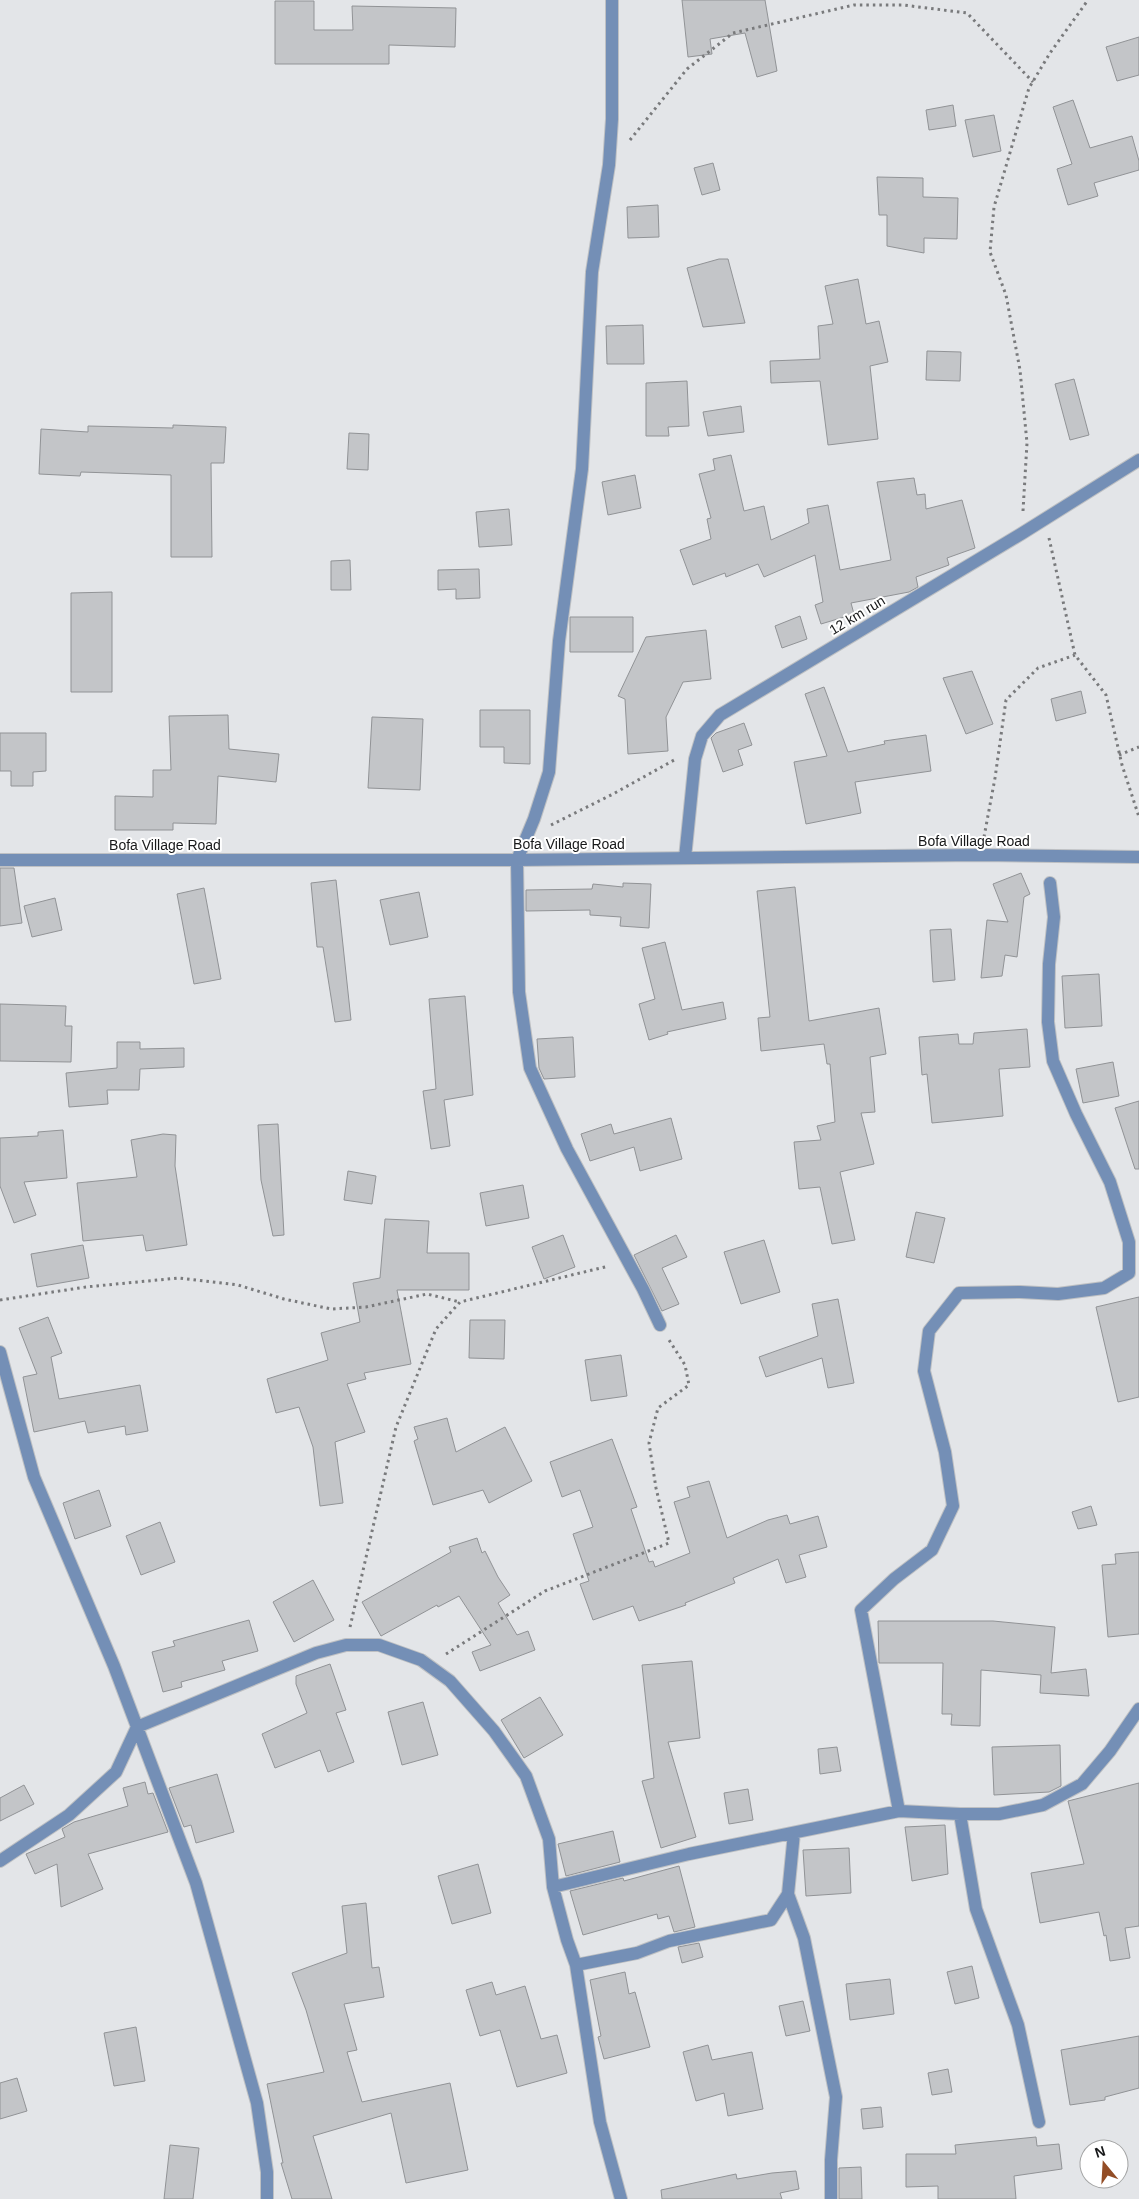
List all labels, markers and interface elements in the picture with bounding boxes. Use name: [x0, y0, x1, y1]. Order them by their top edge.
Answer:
street label: 12 km run: [826, 592, 888, 638]
street label: Bofa Village Road: [918, 833, 1030, 849]
street label: Bofa Village Road: [513, 836, 625, 852]
street label: Bofa Village Road: [109, 837, 221, 853]
north arrow: [1079, 2139, 1129, 2189]
text: N: [1093, 2142, 1107, 2161]

